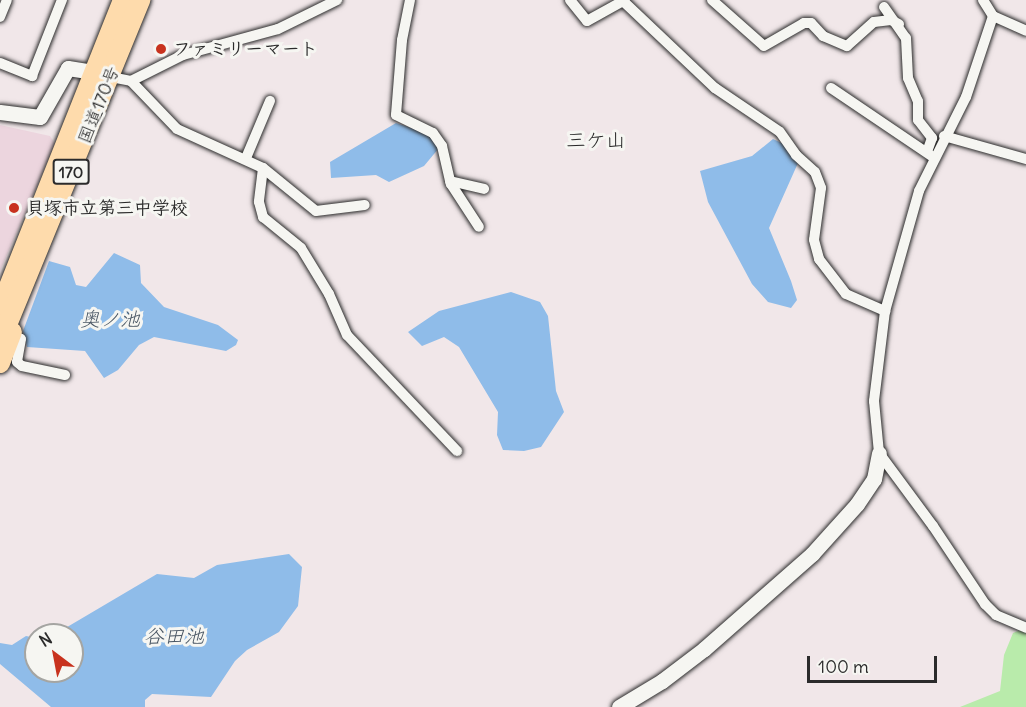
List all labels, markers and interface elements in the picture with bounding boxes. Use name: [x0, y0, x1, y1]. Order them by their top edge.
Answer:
place label: ファミリーマート: [173, 38, 317, 60]
marker: ファミリーマート: [154, 42, 168, 56]
street label: 国道170号: [74, 63, 124, 147]
district label: 三ケ山: [566, 127, 626, 151]
road number: 170: [52, 159, 90, 185]
place label: 貝塚市立第三中学校: [26, 197, 188, 219]
marker: 貝塚市立第三中学校: [7, 201, 21, 215]
water label: 奥ノ池: [80, 306, 140, 330]
north arrow: [24, 623, 84, 683]
water label: 谷田池: [144, 623, 204, 647]
text: N: [36, 628, 56, 651]
scale bar: [810, 644, 940, 682]
text: 100 m: [818, 655, 869, 678]

